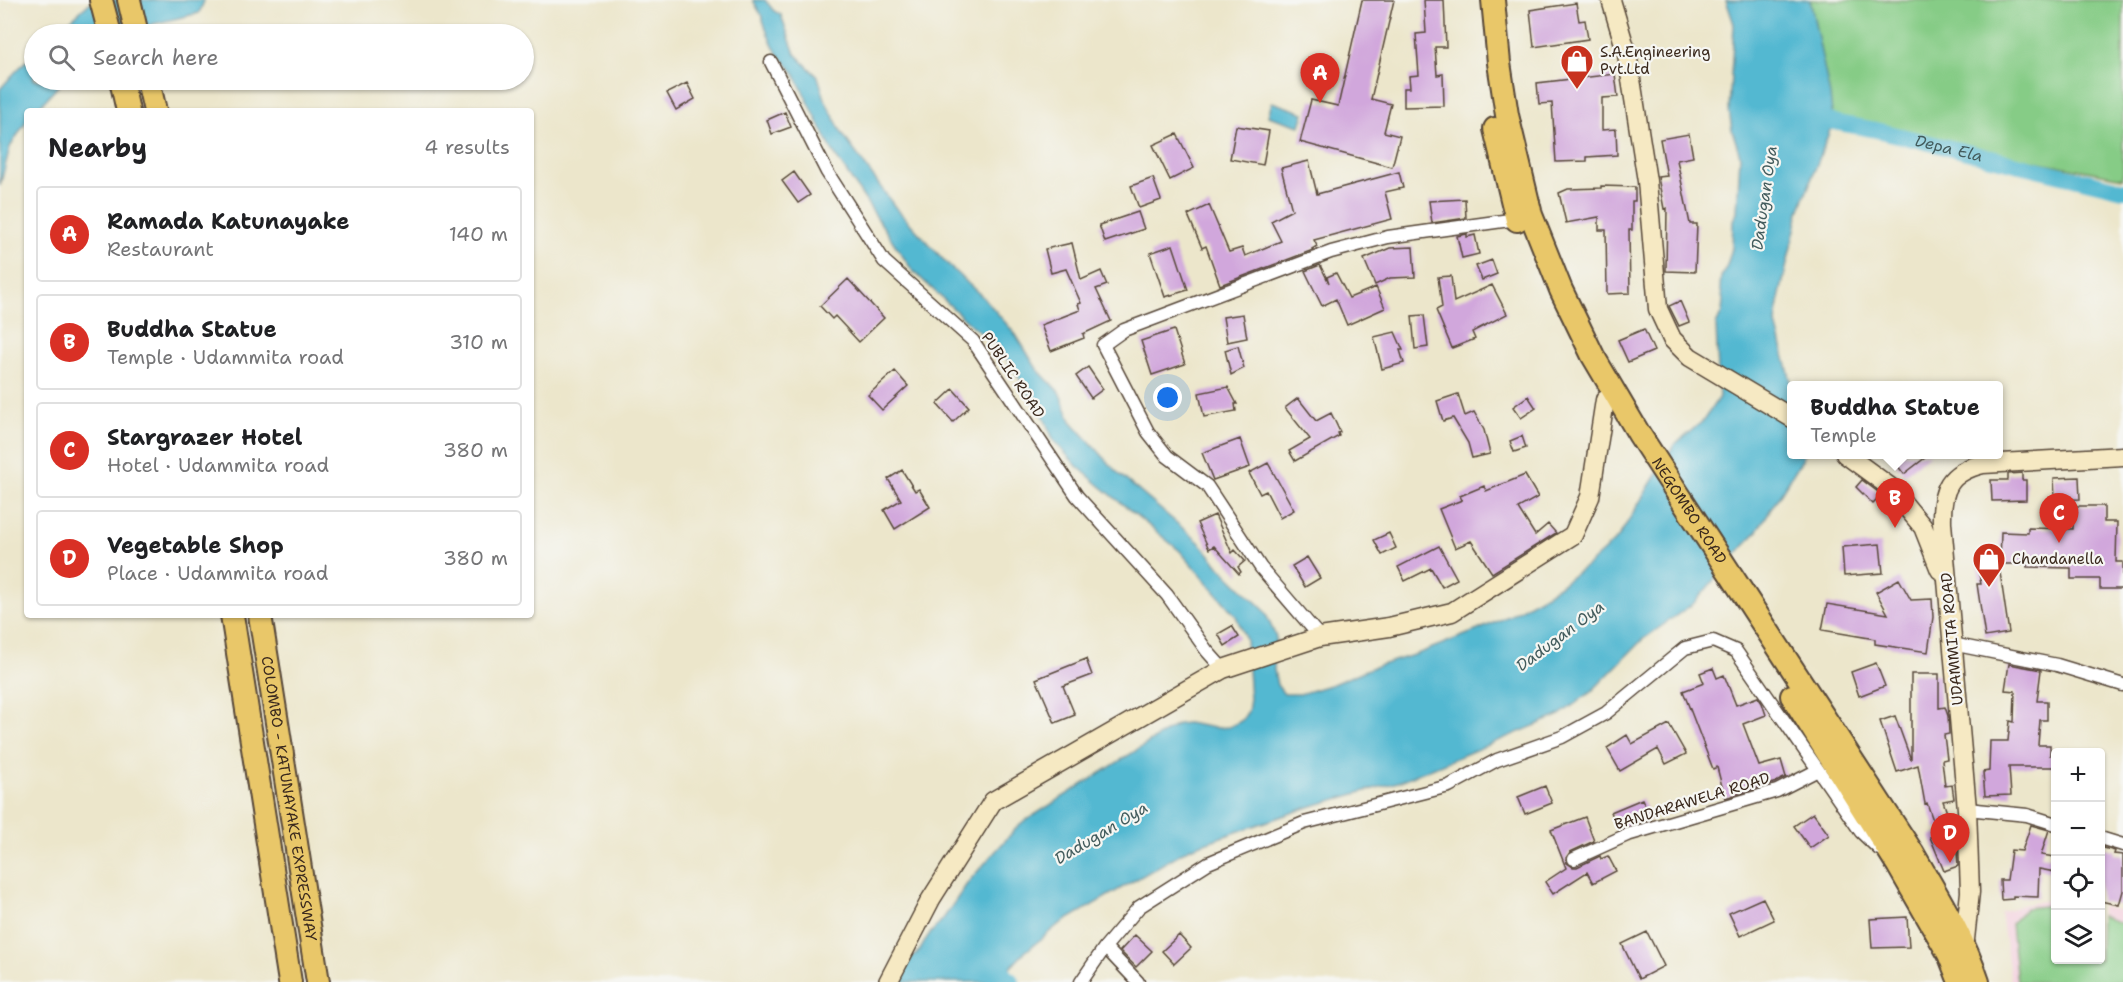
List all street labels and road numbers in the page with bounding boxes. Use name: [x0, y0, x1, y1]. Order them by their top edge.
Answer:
street label: PUBLIC ROAD: [977, 328, 1049, 422]
street label: NEGOMBO ROAD: [1647, 454, 1731, 568]
street label: UDAMMITA ROAD: [1936, 572, 1968, 706]
street label: COLOMBO - KATUNAYAKE EXPRESSWAY: [257, 655, 321, 943]
street label: BANDARAWELA ROAD: [1612, 768, 1772, 834]

